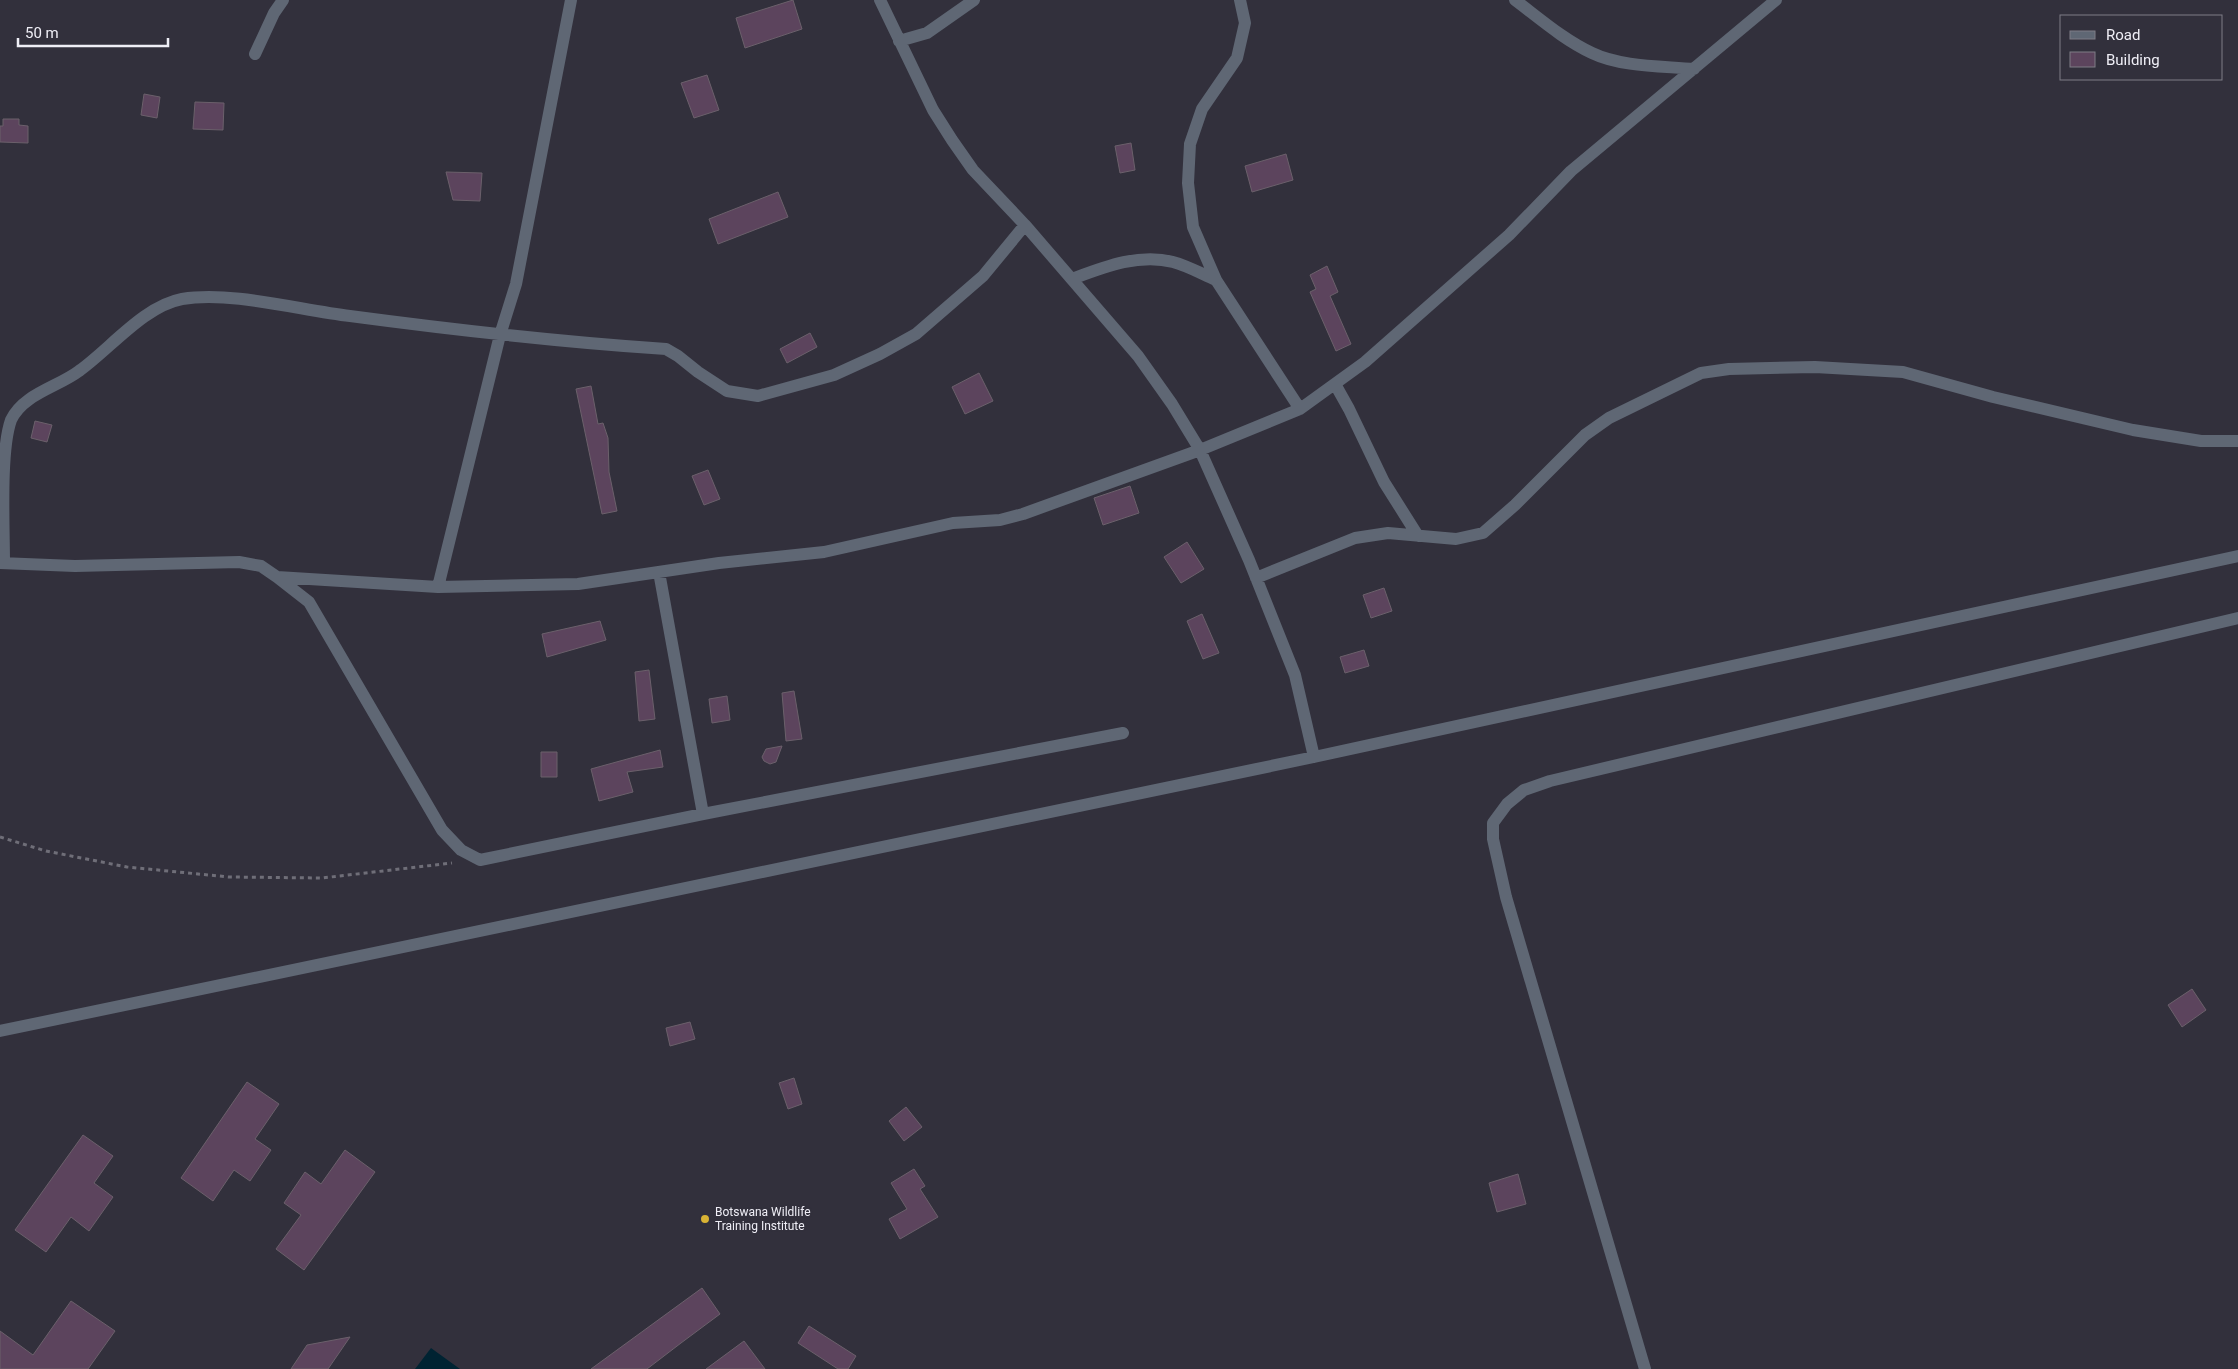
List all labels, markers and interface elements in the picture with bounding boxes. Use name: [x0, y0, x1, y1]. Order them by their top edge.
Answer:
scale bar: [18, 15, 168, 47]
legend: [2060, 15, 2223, 80]
text: 50 m: [25, 24, 59, 42]
text: Road: [2106, 26, 2140, 44]
text: Building: [2106, 51, 2160, 69]
place label: Botswana Wildlife Training Institute: [715, 1205, 811, 1233]
marker: Botswana Wildlife Training Institute: [699, 1213, 711, 1225]

